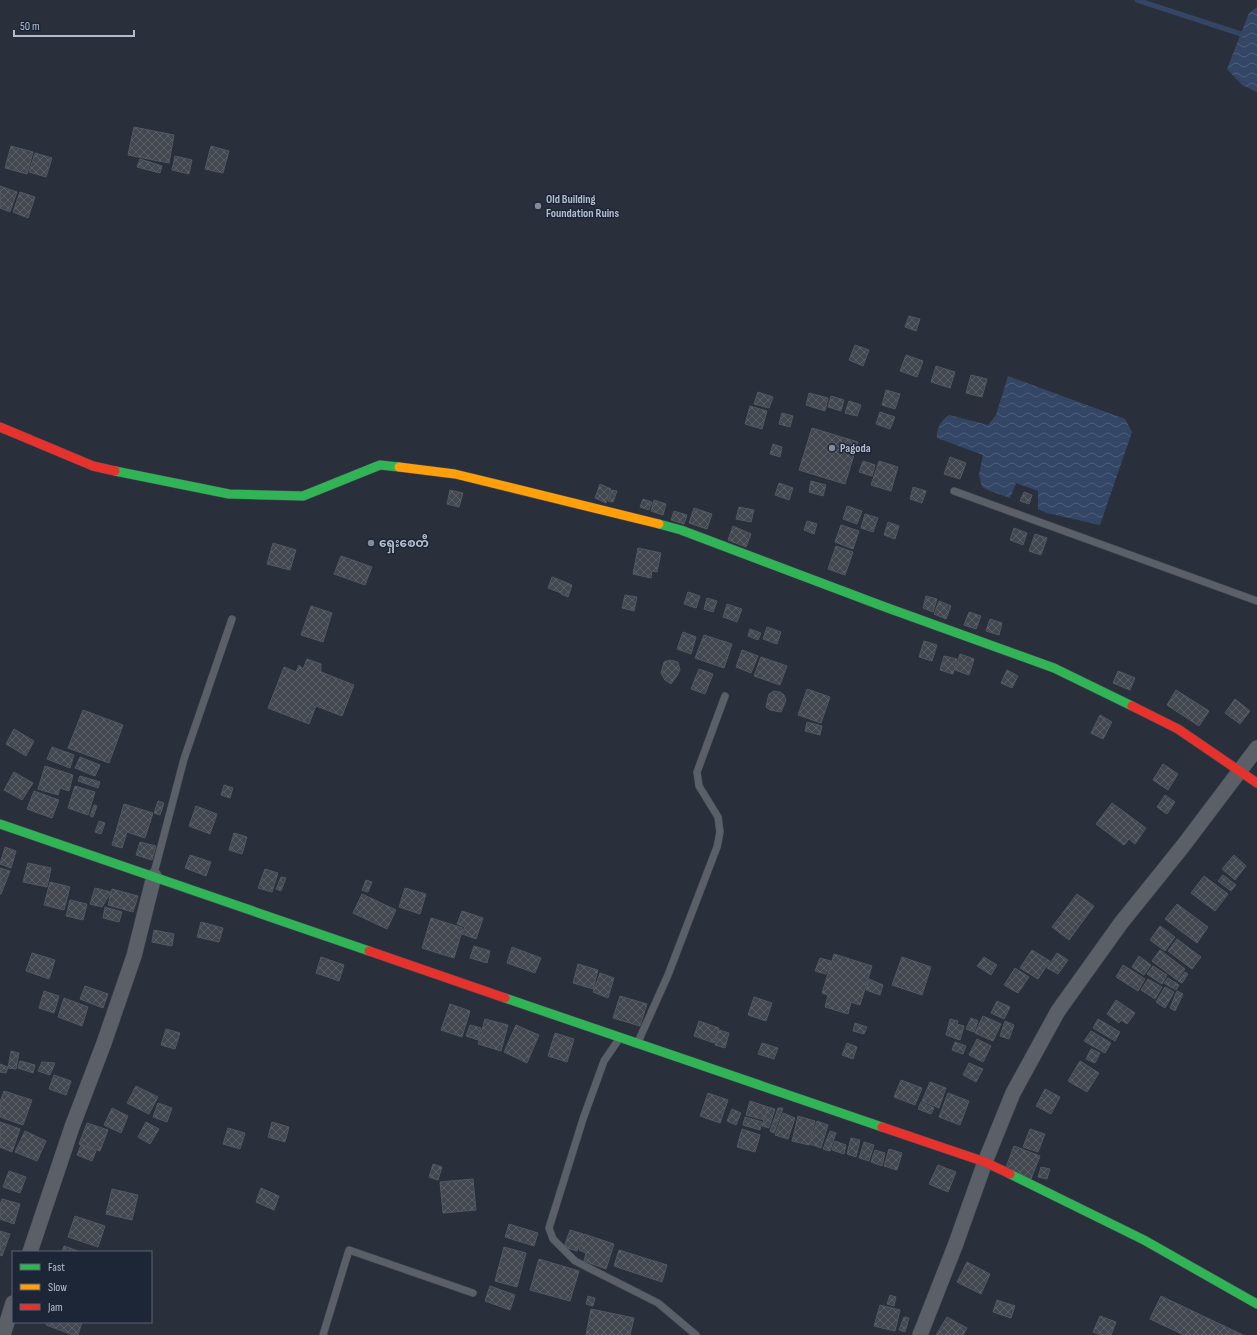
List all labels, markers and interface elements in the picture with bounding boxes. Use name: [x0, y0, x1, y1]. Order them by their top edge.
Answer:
scale bar: [14, 12, 134, 38]
text: 50 m: [20, 19, 40, 34]
place label: Old Building Foundation Ruins: [546, 192, 619, 221]
marker: Old Building Foundation Ruins: [533, 201, 543, 211]
place label: Pagoda: [840, 441, 871, 456]
marker: Pagoda: [827, 443, 837, 453]
place label: ရှေးစေတီ: [379, 534, 429, 554]
marker: ရှေးစေတီ: [366, 538, 376, 548]
legend: [12, 1251, 152, 1323]
text: Fast: [48, 1260, 65, 1275]
text: Slow: [48, 1280, 67, 1295]
text: Jam: [47, 1300, 63, 1315]

